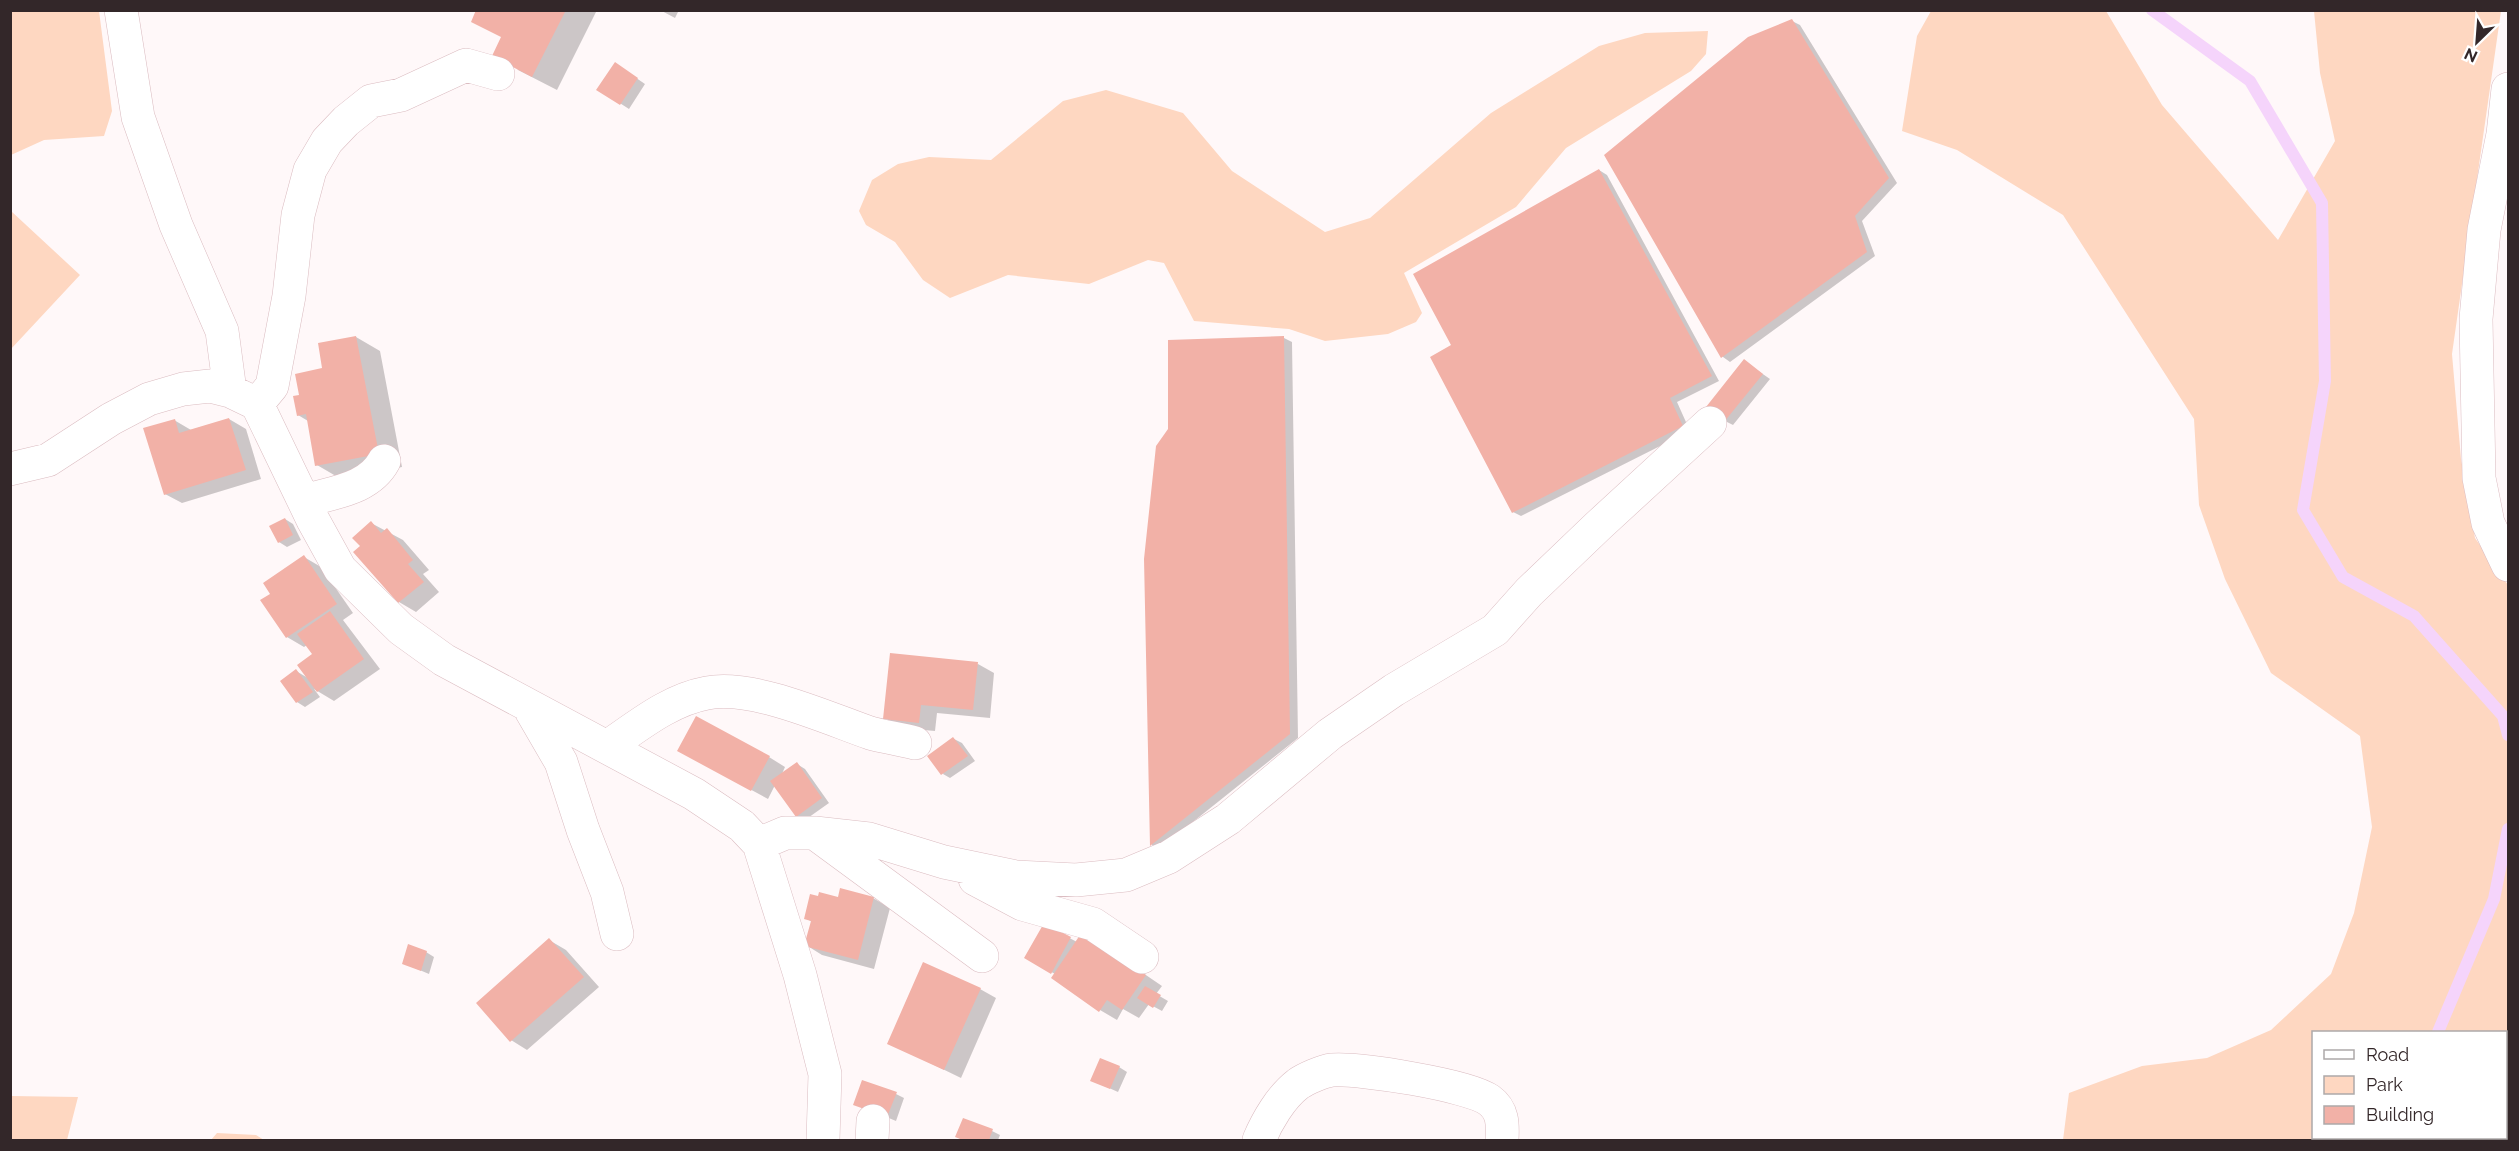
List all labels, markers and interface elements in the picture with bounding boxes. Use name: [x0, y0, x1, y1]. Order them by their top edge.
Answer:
north arrow: [2447, 12, 2507, 72]
text: N: [2461, 44, 2480, 66]
legend: [2312, 1031, 2507, 1139]
text: Road: [2366, 1044, 2409, 1065]
text: Park: [2366, 1074, 2403, 1095]
text: Building: [2366, 1104, 2434, 1125]

